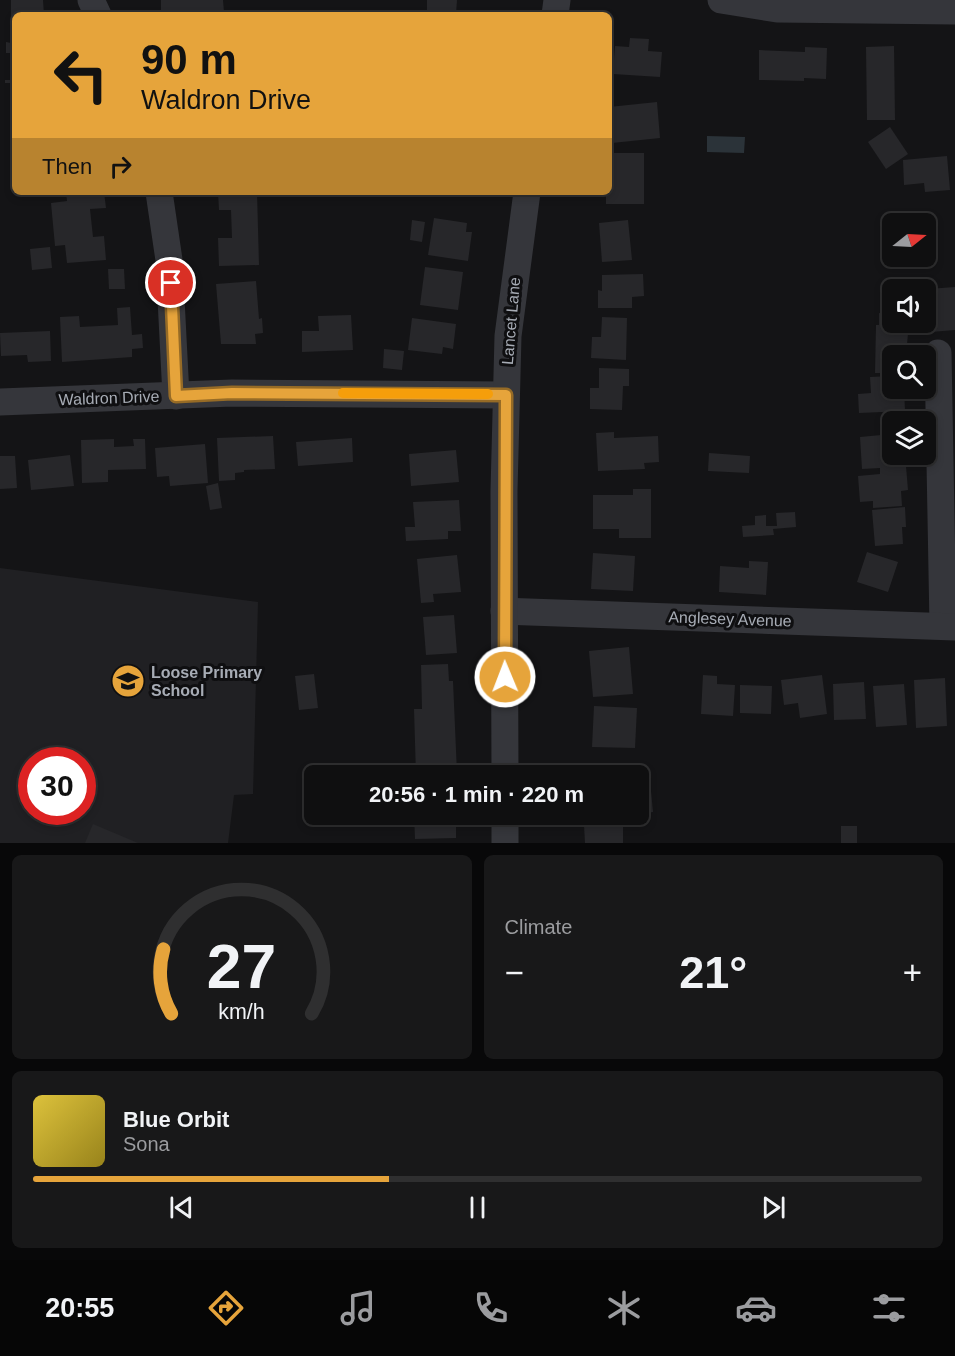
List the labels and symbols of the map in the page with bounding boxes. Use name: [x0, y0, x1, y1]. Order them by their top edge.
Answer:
north arrow: [882, 213, 936, 267]
pin: [145, 257, 196, 308]
street label: Lancet Lane: [499, 276, 523, 366]
street label: Waldron Drive: [58, 388, 160, 408]
street label: Anglesey Avenue: [668, 608, 792, 630]
position arrow: [473, 645, 537, 709]
school or university icon: Loose Primary School: [110, 663, 146, 699]
place label: Loose Primary School: [151, 664, 262, 699]
speed limit sign: 30: [18, 747, 96, 825]

